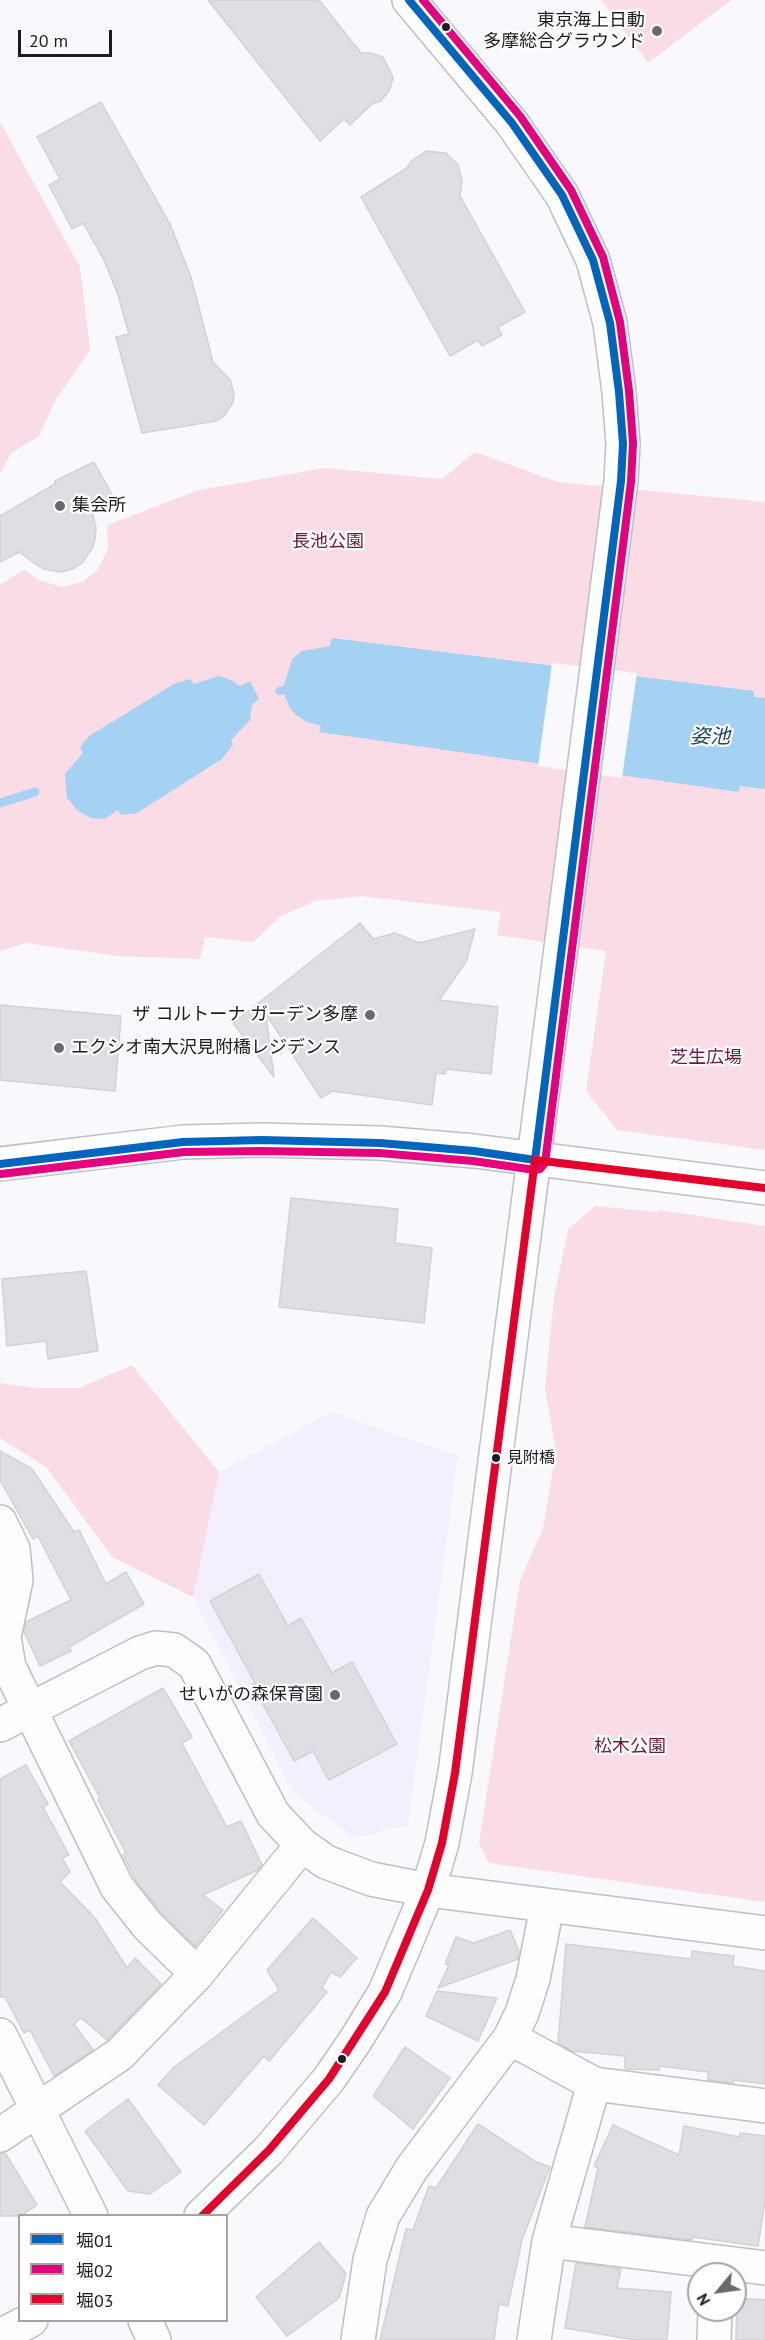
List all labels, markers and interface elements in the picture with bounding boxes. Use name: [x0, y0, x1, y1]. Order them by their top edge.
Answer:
place label: 東京海上日動 多摩総合グラウンド: [483, 10, 645, 52]
scale bar: [21, 18, 116, 56]
unlabelled marker: [440, 21, 452, 33]
marker: 東京海上日動 多摩総合グラウンド: [650, 24, 664, 38]
text: 20 m: [29, 29, 68, 52]
place label: 集会所: [72, 495, 126, 517]
marker: 集会所: [53, 499, 67, 513]
park label: 長池公園: [292, 531, 364, 553]
water label: 姿池: [690, 725, 730, 749]
place label: ザ コルトーナ ガーデン多摩: [132, 1004, 358, 1026]
marker: ザ コルトーナ ガーデン多摩: [363, 1008, 377, 1022]
place label: エクシオ南大沢見附橋レジデンス: [71, 1037, 341, 1059]
marker: エクシオ南大沢見附橋レジデンス: [52, 1041, 66, 1055]
park label: 芝生広場: [670, 1047, 742, 1069]
place label: 見附橋: [507, 1448, 555, 1468]
marker: 見附橋: [490, 1452, 502, 1464]
place label: せいがの森保育園: [179, 1684, 323, 1706]
marker: せいがの森保育園: [328, 1688, 342, 1702]
park label: 松木公園: [594, 1736, 666, 1758]
unlabelled marker: [336, 2053, 348, 2065]
legend: [18, 2214, 228, 2322]
text: 堀01: [76, 2229, 114, 2252]
text: 堀02: [76, 2259, 114, 2282]
north arrow: [687, 2262, 747, 2322]
text: 堀03: [76, 2289, 114, 2312]
text: N: [692, 2290, 714, 2309]

